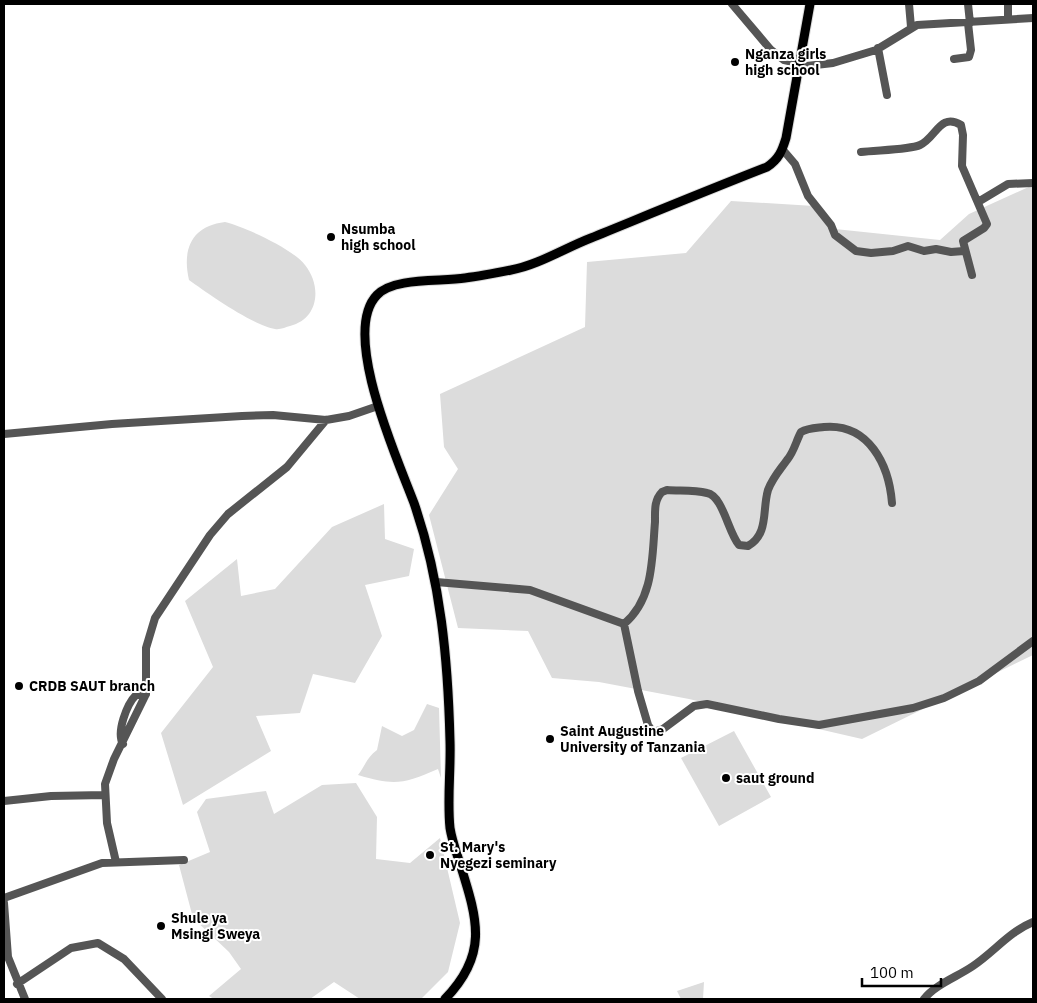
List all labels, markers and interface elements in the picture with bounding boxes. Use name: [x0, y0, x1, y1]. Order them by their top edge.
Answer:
place label: Nganza girls high school: [745, 45, 826, 79]
marker: Nganza girls high school: [729, 56, 741, 68]
place label: Nsumba high school: [341, 220, 415, 254]
marker: Nsumba high school: [325, 231, 337, 243]
place label: CRDB SAUT branch: [29, 677, 155, 695]
marker: CRDB SAUT branch: [13, 680, 25, 692]
place label: Saint Augustine University of Tanzania: [560, 722, 705, 756]
marker: Saint Augustine University of Tanzania: [544, 733, 556, 745]
place label: saut ground: [736, 769, 814, 787]
marker: saut ground: [720, 772, 732, 784]
place label: St. Mary's Nyegezi seminary: [440, 838, 557, 872]
marker: St. Mary's Nyegezi seminary: [424, 849, 436, 861]
place label: Shule ya Msingi Sweya: [171, 909, 260, 943]
marker: Shule ya Msingi Sweya: [155, 920, 167, 932]
scale bar: [862, 956, 941, 988]
text: 100 m: [870, 963, 914, 982]

